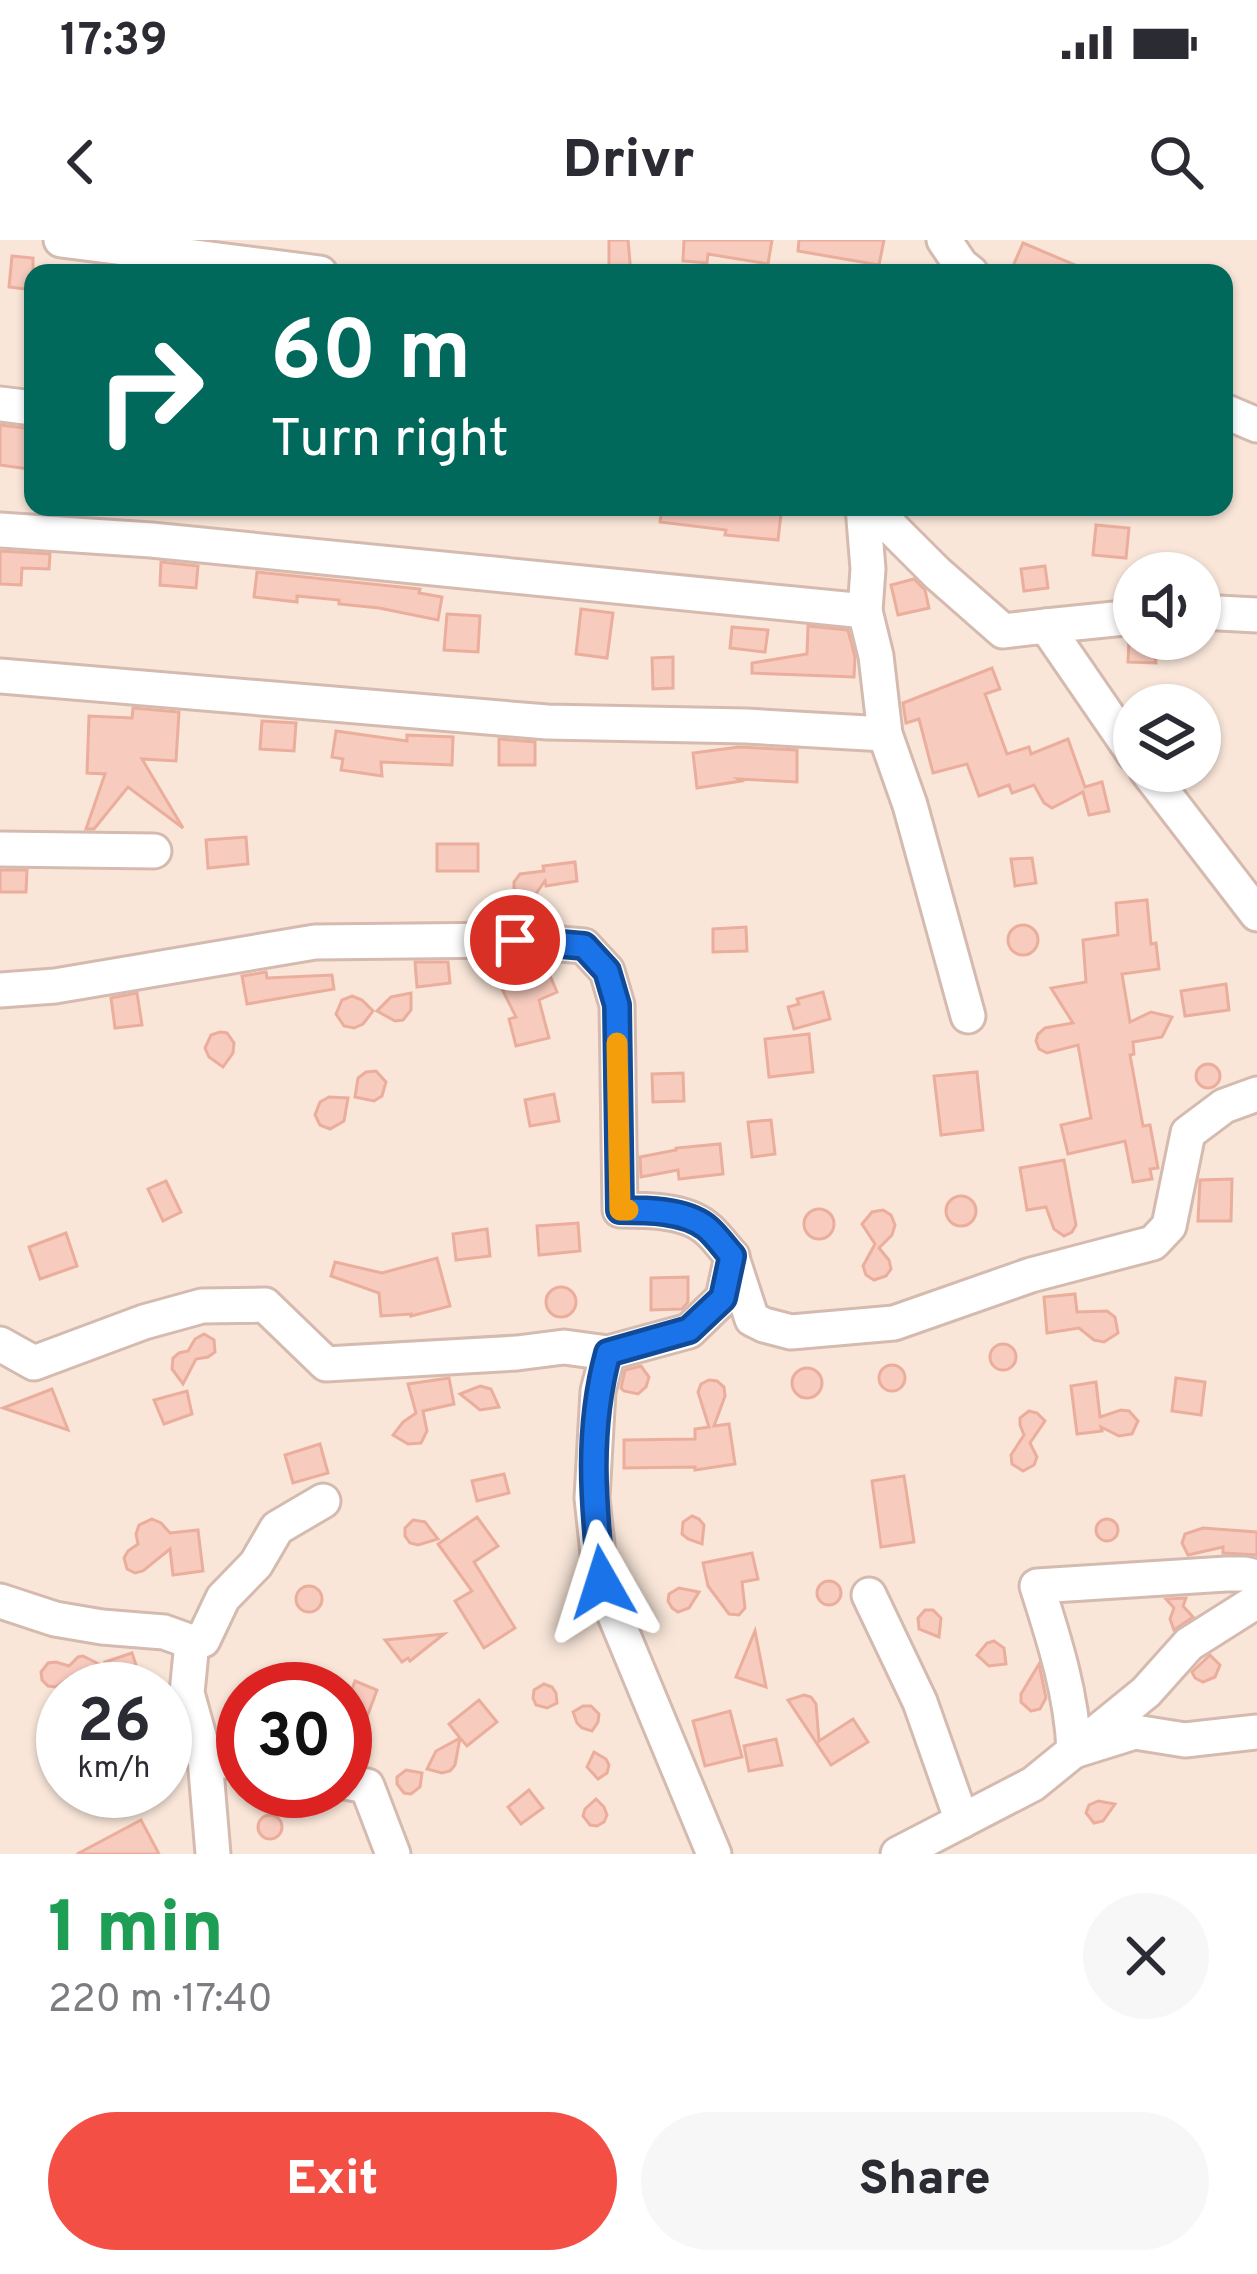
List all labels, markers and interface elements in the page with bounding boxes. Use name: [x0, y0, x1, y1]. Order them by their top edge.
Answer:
text: 17:39: [60, 14, 168, 71]
text: Drivr: [563, 128, 694, 197]
icon: back: [48, 129, 114, 195]
icon: search: [1143, 129, 1209, 195]
text: 60 m: [270, 303, 471, 409]
icon: right: [72, 312, 228, 468]
text: Turn right: [270, 407, 509, 476]
map controls: [1113, 552, 1221, 792]
button: sound: [1113, 552, 1221, 660]
button: layers: [1113, 684, 1221, 792]
pin: [464, 889, 566, 991]
icon: arrive: [482, 907, 548, 973]
position arrow: [539, 1519, 665, 1645]
speed limit sign: 30: [216, 1662, 372, 1818]
text: 26: [77, 1687, 151, 1763]
text: km/h: [78, 1751, 150, 1788]
text: 1 min: [48, 1886, 224, 1978]
button: close: [1083, 1893, 1209, 2019]
text: 220 m · 17:40: [48, 1977, 273, 2026]
button: Exit: [48, 2112, 617, 2250]
button: Share: [641, 2112, 1209, 2250]

